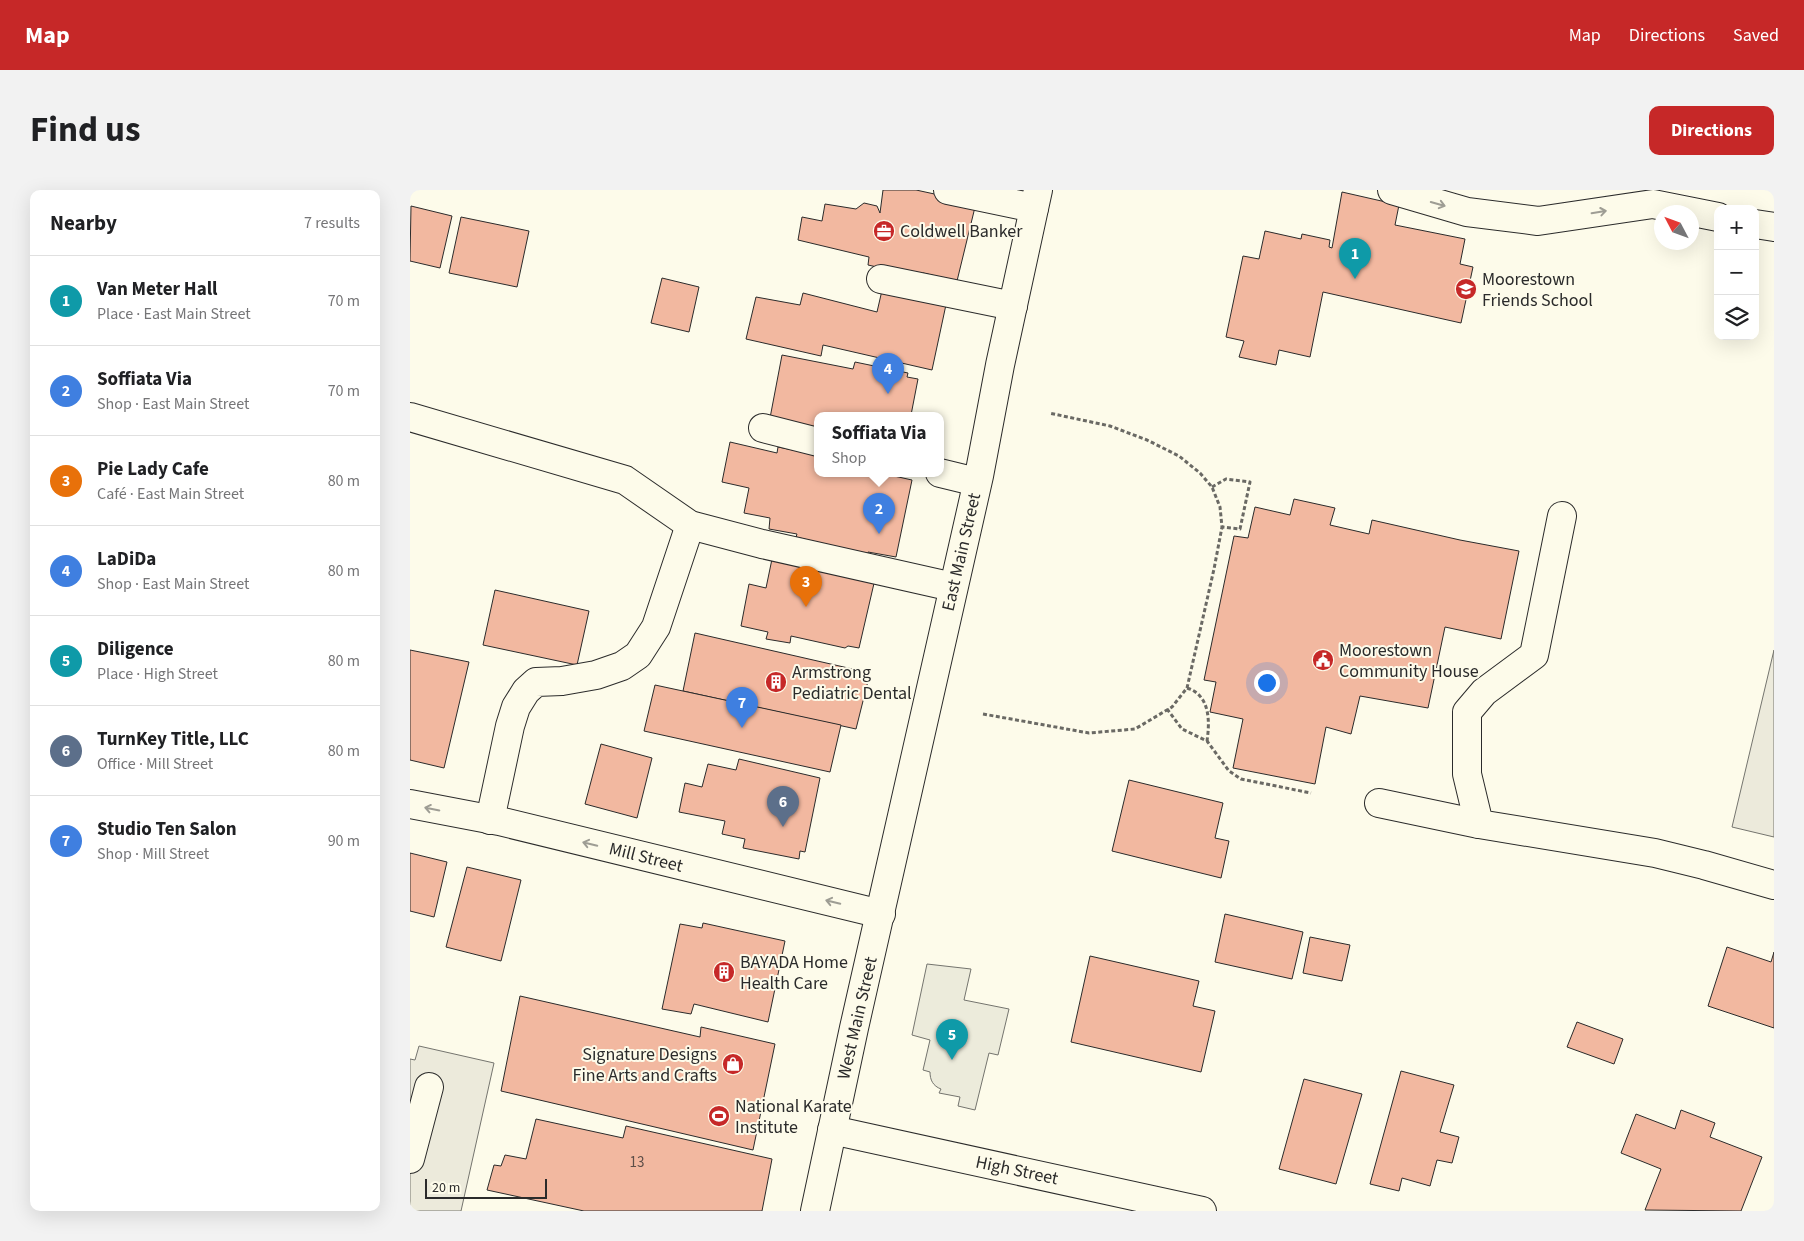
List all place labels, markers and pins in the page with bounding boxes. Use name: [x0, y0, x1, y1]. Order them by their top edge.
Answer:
office icon: Coldwell Banker: [872, 219, 896, 243]
place label: Coldwell Banker: [900, 219, 1023, 244]
pin: 1: [1339, 238, 1371, 279]
place label: Moorestown Friends School: [1482, 267, 1593, 313]
school or university icon: Moorestown Friends School: [1454, 277, 1478, 301]
pin: 4: [872, 353, 904, 394]
pin: 2: [863, 493, 895, 534]
pin: 3: [790, 566, 822, 607]
place label: Moorestown Community House: [1339, 638, 1479, 684]
public building icon: Moorestown Community House: [1311, 648, 1335, 672]
place label: Armstrong Pediatric Dental: [792, 660, 912, 706]
building icon: Armstrong Pediatric Dental: [764, 670, 788, 694]
pin: 7: [726, 687, 758, 728]
pin: 6: [767, 786, 799, 827]
place label: BAYADA Home Health Care: [740, 950, 848, 996]
building icon: BAYADA Home Health Care: [712, 960, 736, 984]
pin: 5: [936, 1019, 968, 1060]
place label: Signature Designs Fine Arts and Crafts: [573, 1042, 717, 1088]
shop icon: Signature Designs Fine Arts and Crafts: [721, 1052, 745, 1076]
place label: National Karate Institute: [735, 1094, 852, 1140]
sports icon: National Karate Institute: [707, 1104, 731, 1128]

